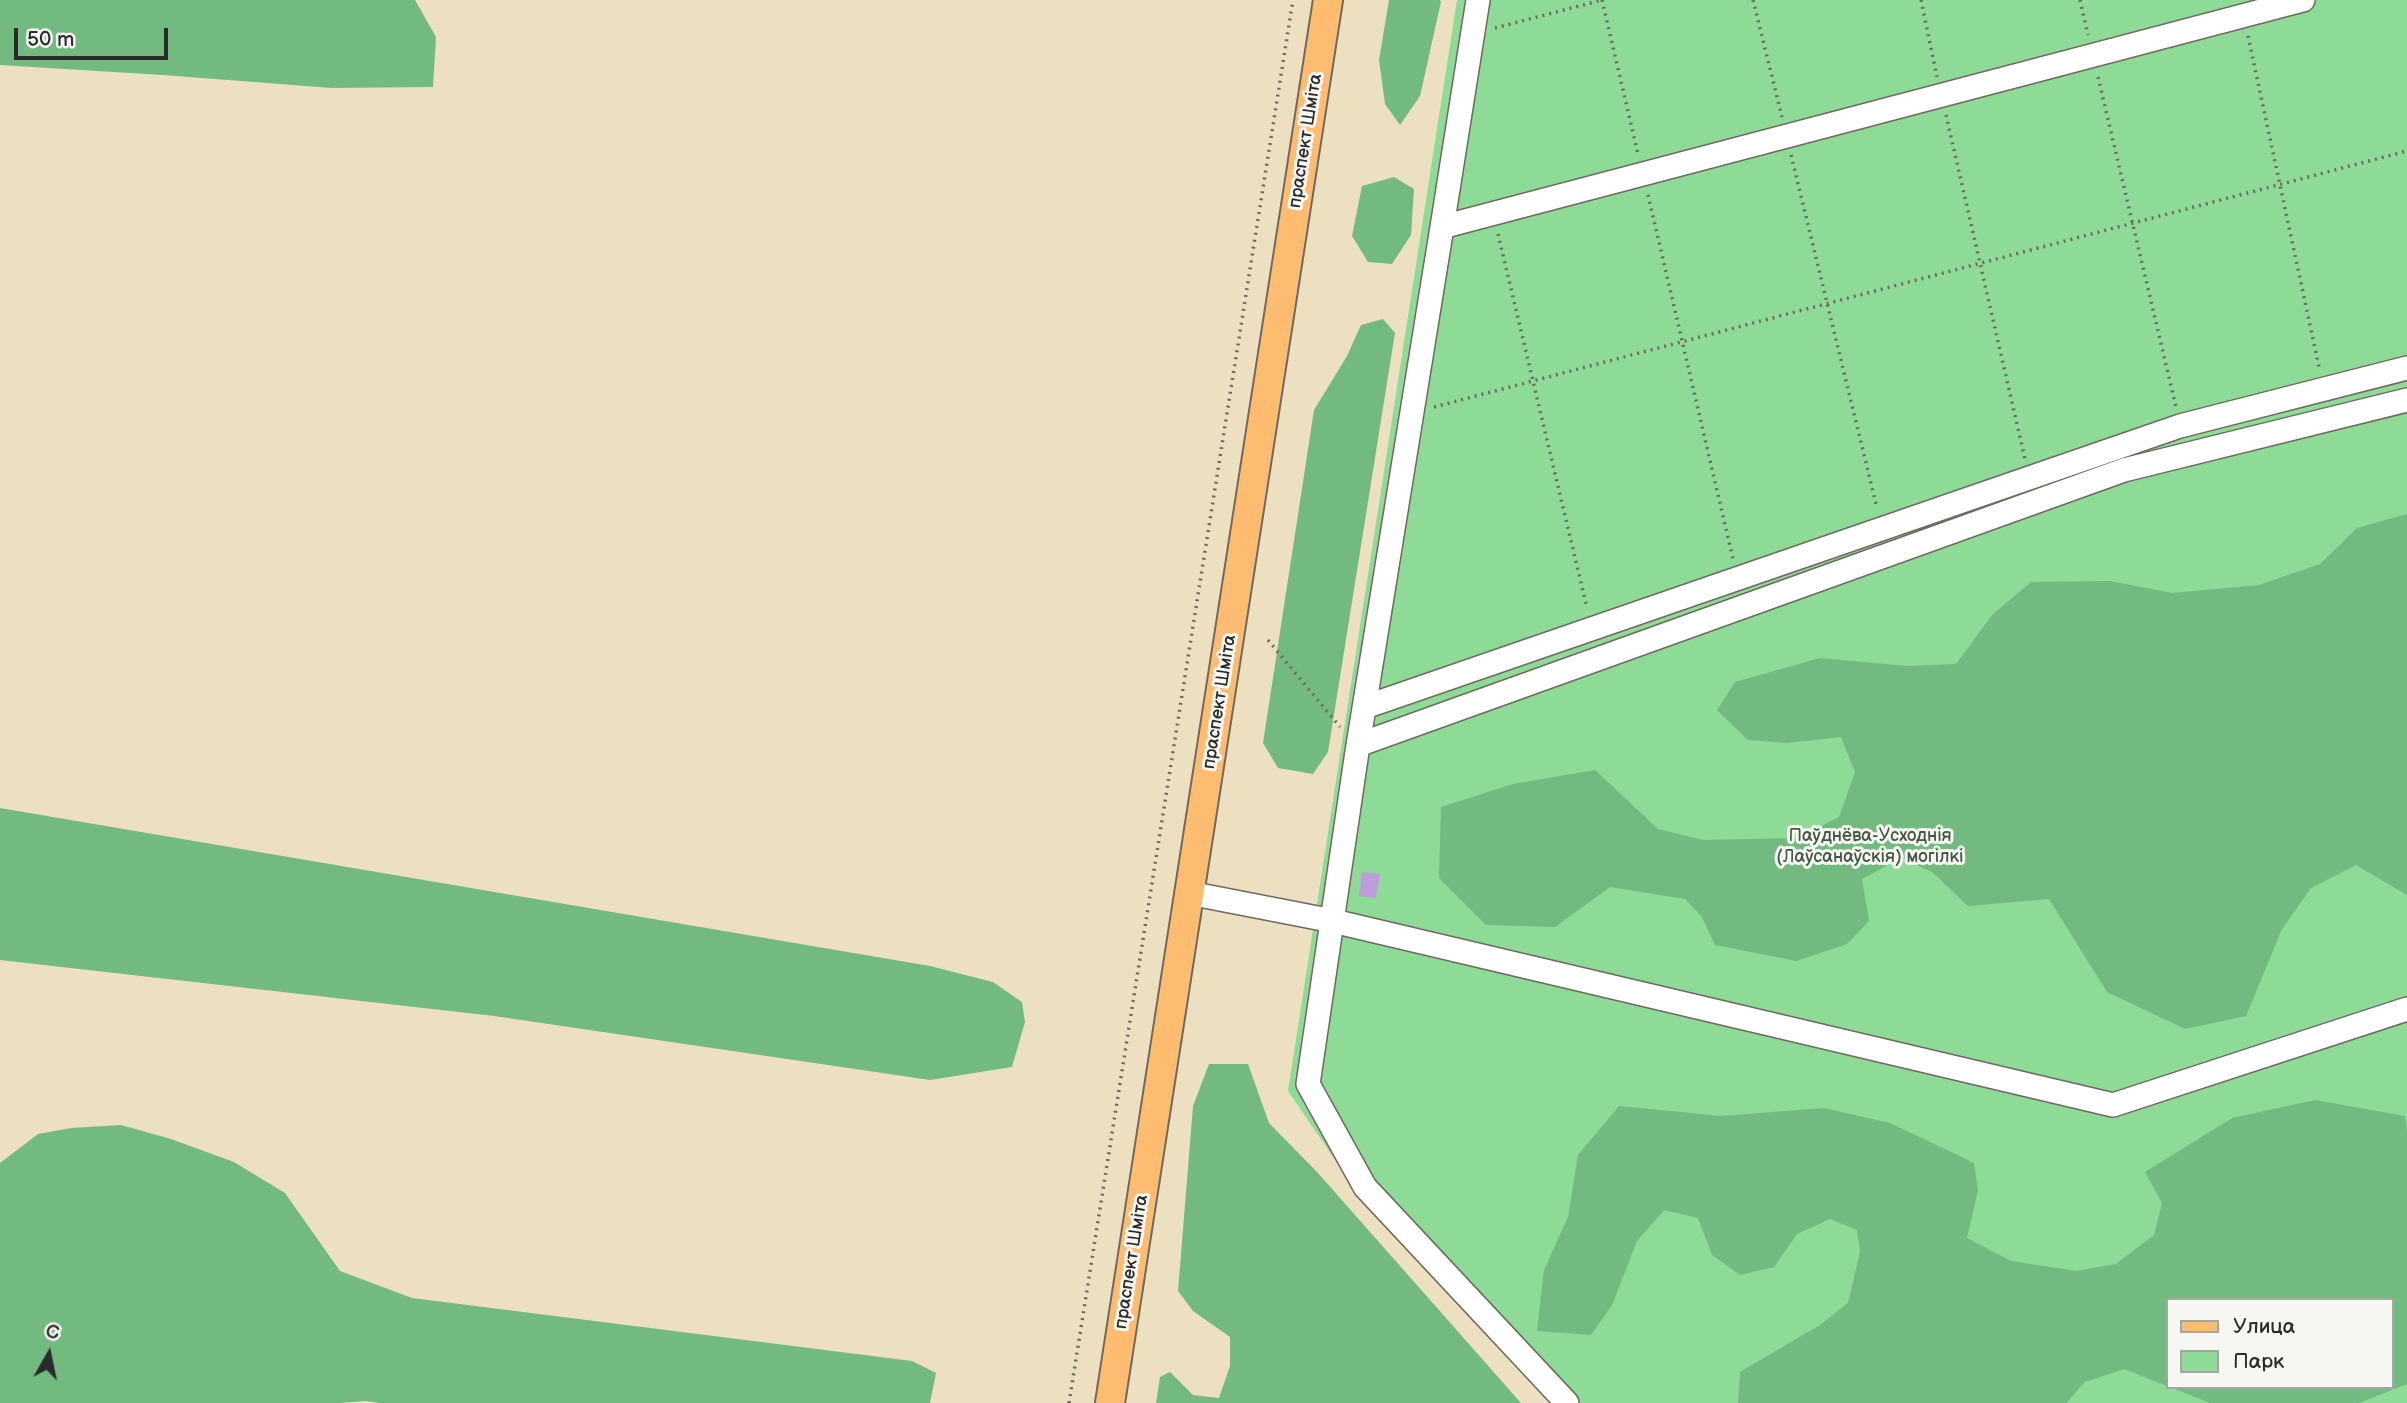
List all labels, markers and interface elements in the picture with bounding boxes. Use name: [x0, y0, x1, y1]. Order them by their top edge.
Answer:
scale bar: [18, 14, 172, 58]
text: 50 m: [27, 27, 74, 52]
street label: праспект Шміта: [1285, 72, 1327, 210]
street label: праспект Шміта: [1199, 633, 1241, 771]
park label: Паўднёва-Усходнія (Лаўсанаўскія) могілкі: [1777, 825, 1963, 868]
street label: праспект Шміта: [1111, 1193, 1153, 1331]
legend: [2166, 1298, 2393, 1389]
text: Улица: [2233, 1314, 2295, 1339]
north arrow: [14, 1319, 84, 1389]
text: С: [44, 1320, 61, 1345]
text: Парк: [2233, 1349, 2284, 1374]

